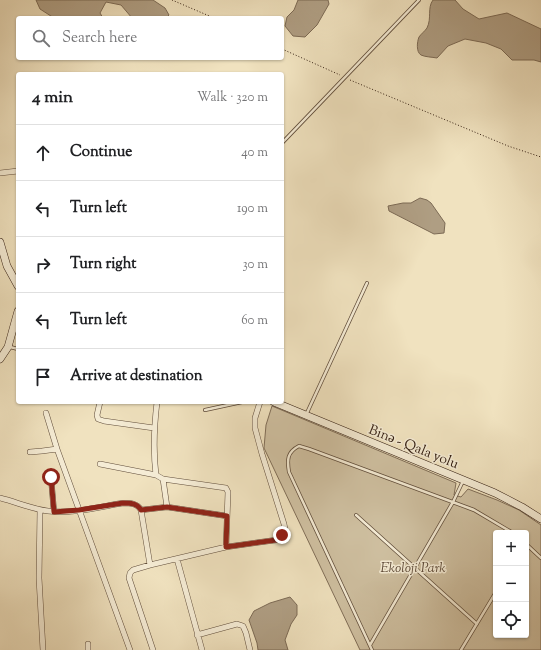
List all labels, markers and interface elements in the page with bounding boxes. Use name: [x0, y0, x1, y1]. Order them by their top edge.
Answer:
search box: [16, 16, 284, 60]
icon: search: [30, 27, 52, 49]
text: Search here: [62, 28, 137, 49]
text: 4 min: [32, 86, 73, 110]
text: Walk · 320 m: [197, 89, 268, 107]
icon: ahead: [32, 142, 54, 164]
text: Continue: [70, 142, 132, 163]
text: 40 m: [241, 144, 268, 162]
icon: left: [32, 198, 54, 220]
text: Turn left: [70, 198, 127, 219]
text: 190 m: [237, 200, 268, 218]
icon: right: [32, 254, 54, 276]
text: Turn right: [70, 254, 136, 275]
text: 30 m: [242, 256, 268, 274]
icon: left: [32, 310, 54, 332]
text: Turn left: [70, 310, 127, 331]
text: 60 m: [241, 312, 268, 330]
icon: arrive: [32, 366, 54, 388]
text: Arrive at destination: [70, 366, 203, 387]
street label: Binə - Qala yolu: [365, 421, 461, 475]
route start: [42, 468, 60, 486]
route end: [273, 526, 291, 544]
map controls: [493, 530, 529, 638]
button: +: [493, 530, 529, 566]
park label: Ekoloji Park: [380, 559, 446, 579]
button: −: [493, 566, 529, 602]
button: locate: [493, 602, 529, 638]

